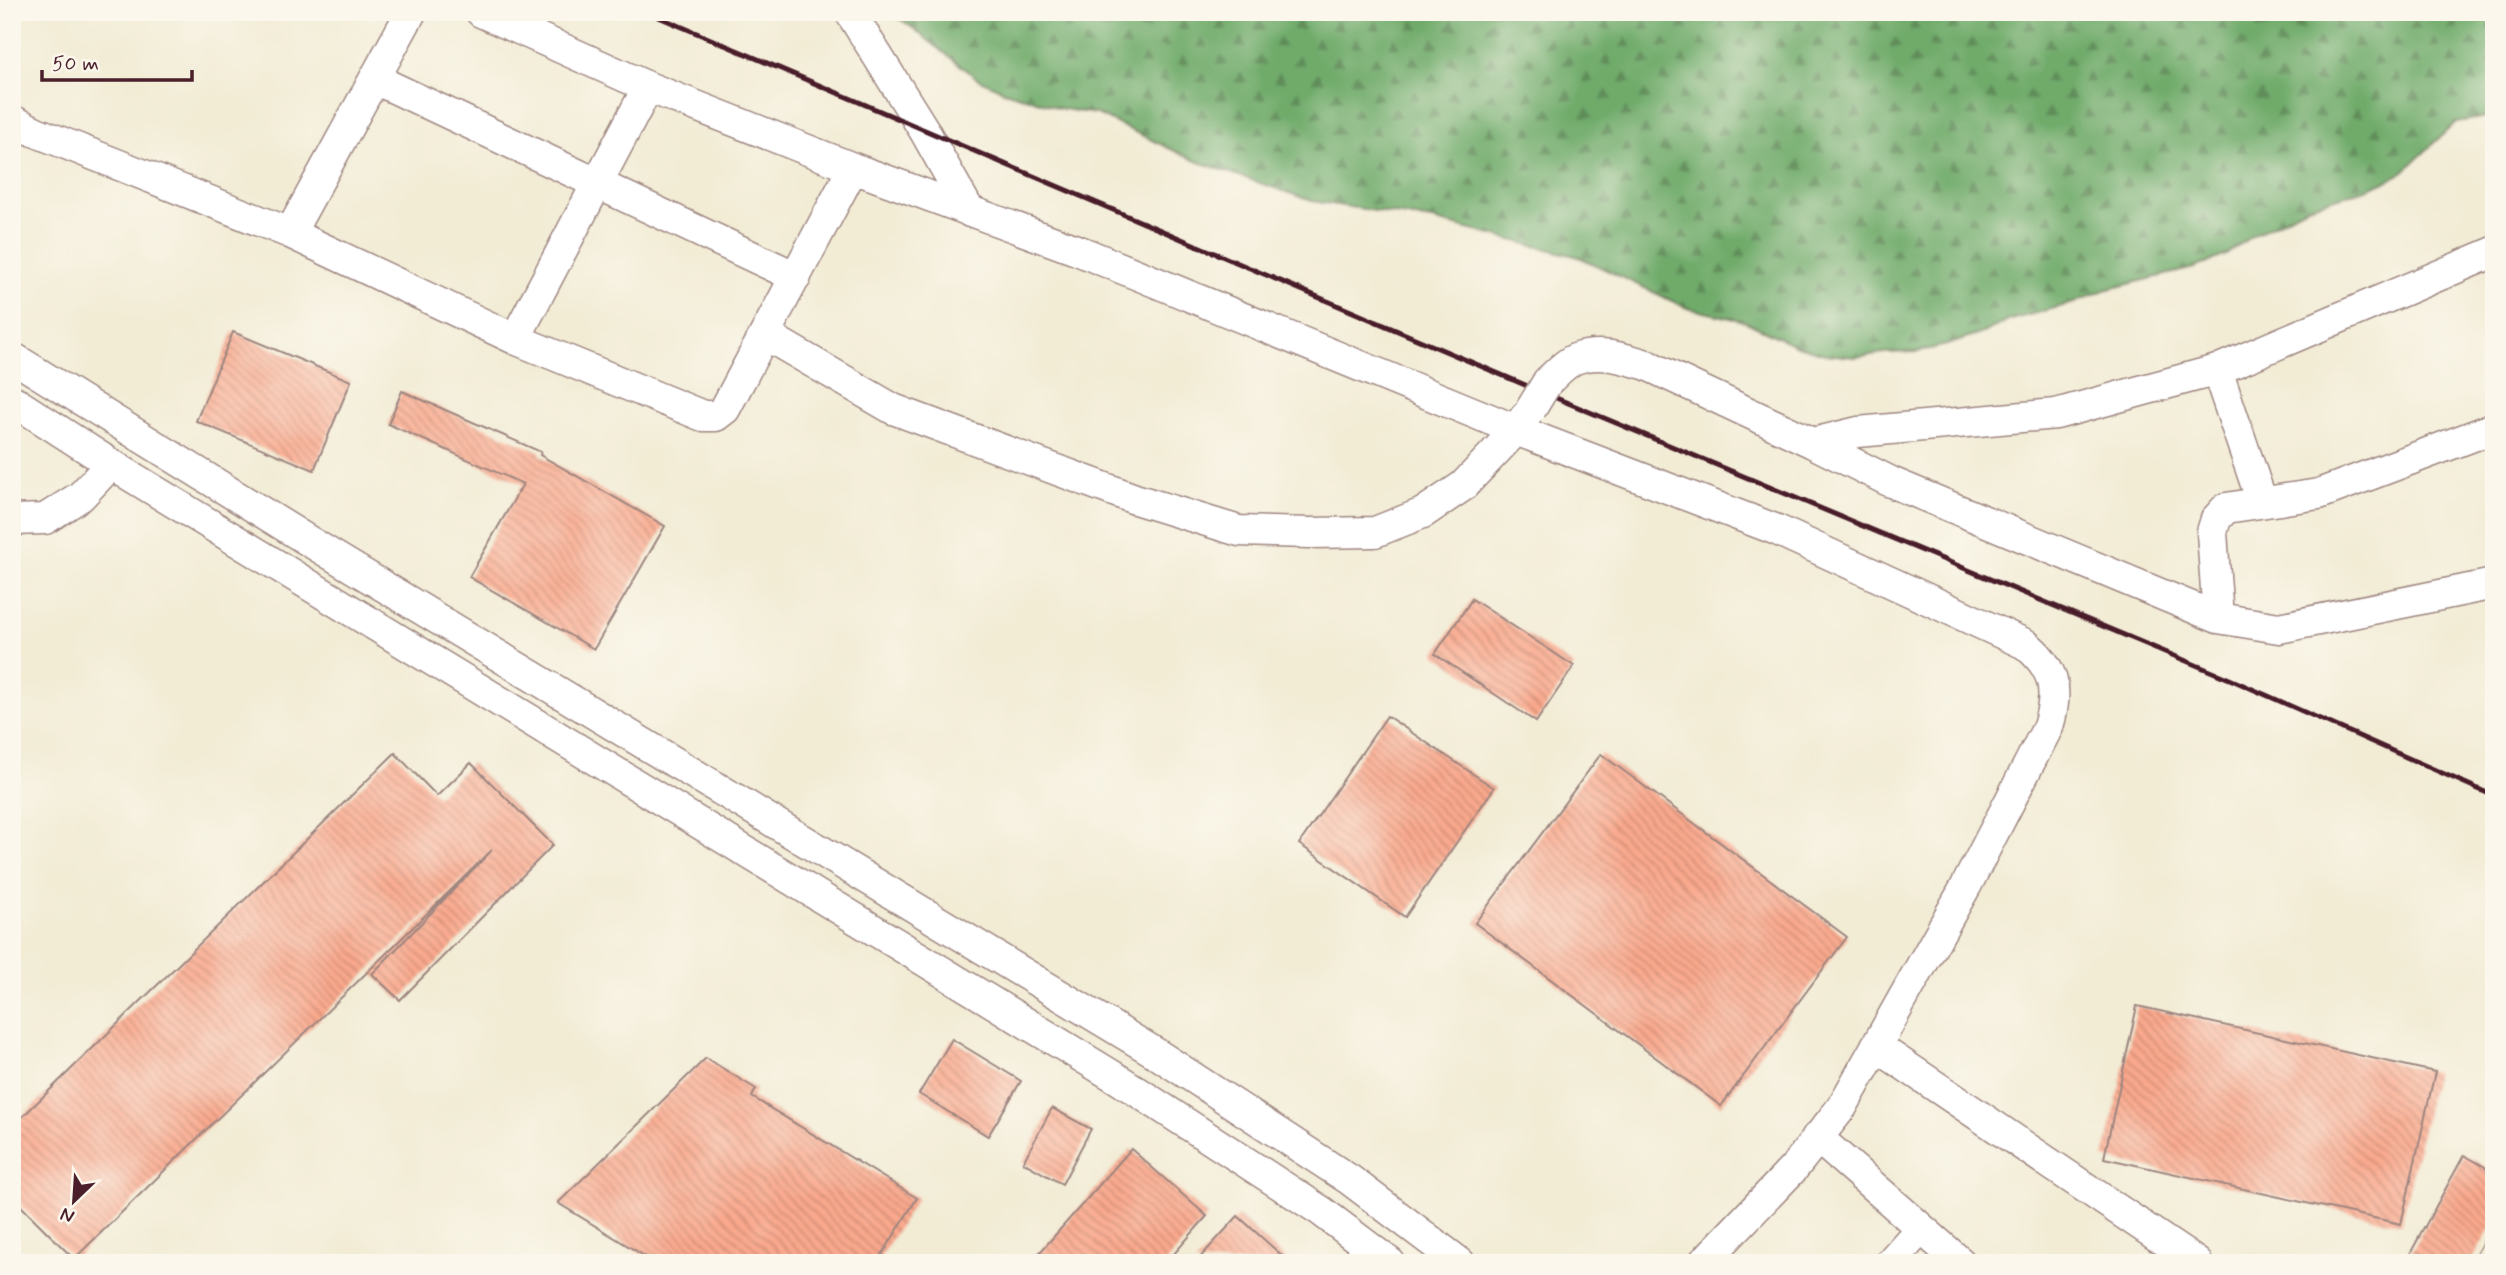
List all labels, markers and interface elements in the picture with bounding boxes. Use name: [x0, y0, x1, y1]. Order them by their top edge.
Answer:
scale bar: [42, 38, 192, 82]
text: 50 m: [52, 50, 99, 78]
north arrow: [38, 1166, 108, 1236]
text: N: [56, 1201, 78, 1229]

